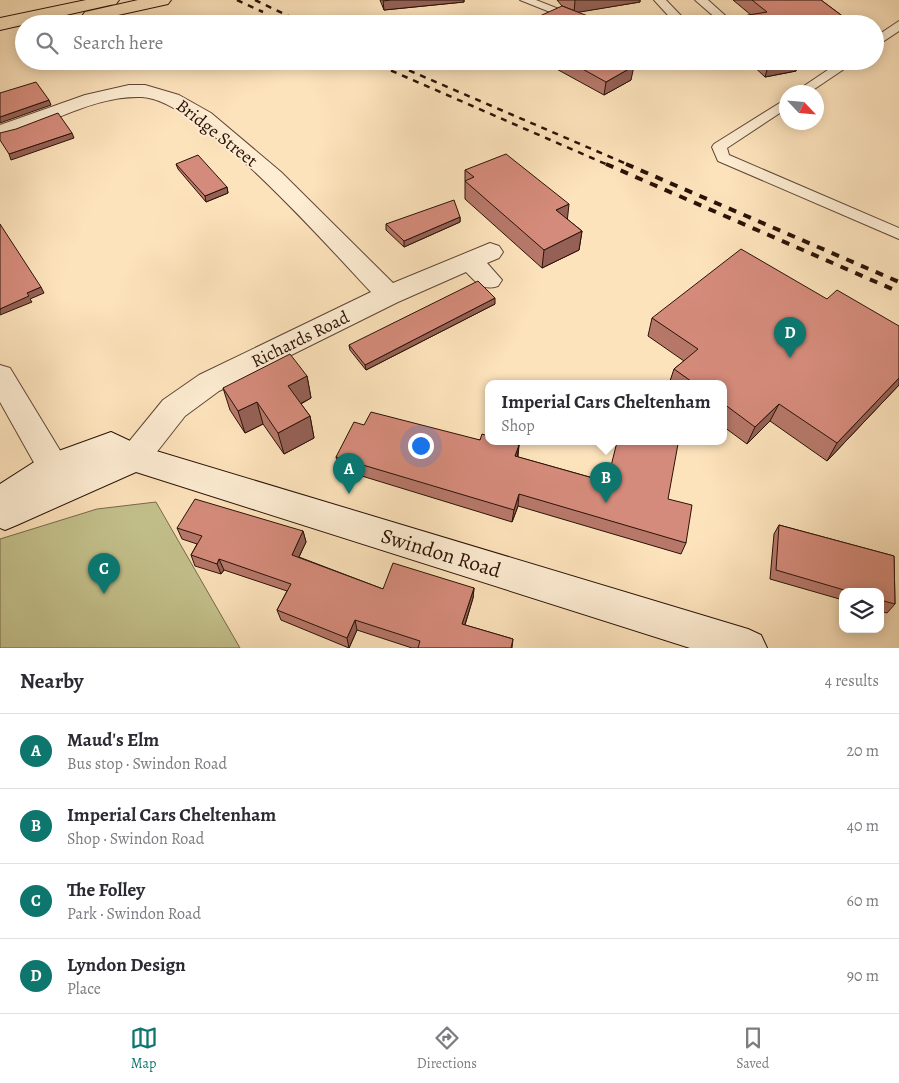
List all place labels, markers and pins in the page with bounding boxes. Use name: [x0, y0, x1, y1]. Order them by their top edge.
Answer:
pin: D: [774, 317, 806, 358]
pin: A: [333, 453, 365, 494]
pin: B: [590, 462, 622, 503]
pin: C: [88, 553, 120, 594]

